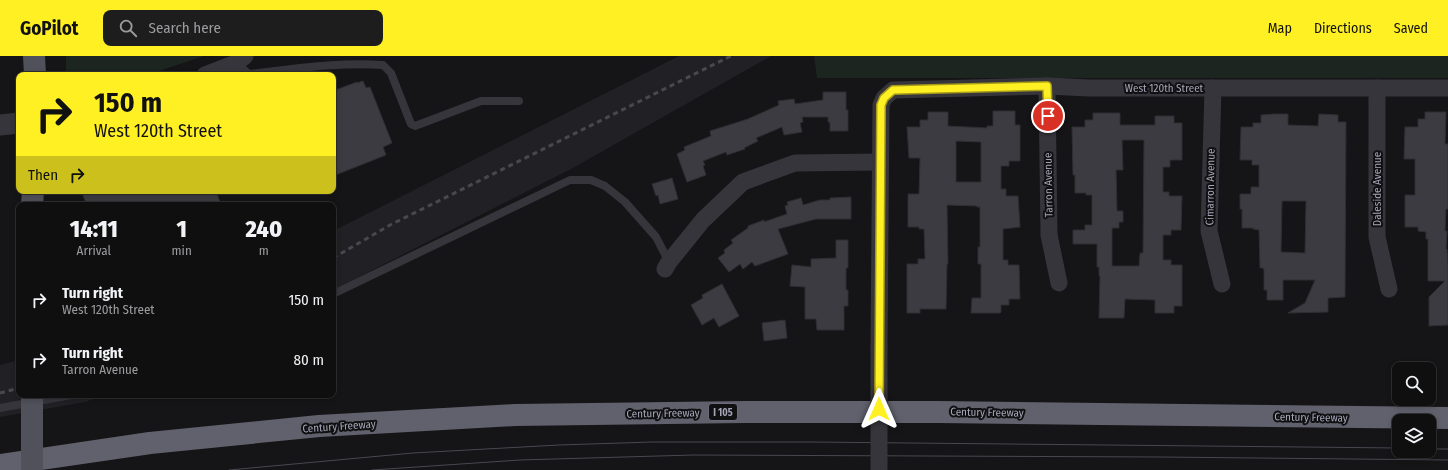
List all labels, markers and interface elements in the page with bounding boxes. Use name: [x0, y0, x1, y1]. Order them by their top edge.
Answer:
search box: [103, 10, 383, 46]
text: GoPilot: [20, 17, 79, 40]
icon: search: [117, 17, 139, 39]
text: Search here: [149, 19, 221, 37]
text: Map: [1268, 20, 1292, 37]
text: Directions: [1314, 20, 1372, 37]
text: Saved: [1394, 20, 1428, 37]
street label: West 120th Street: [1125, 82, 1204, 95]
text: 150 m: [94, 86, 162, 119]
icon: right: [28, 88, 80, 140]
pin: [1031, 99, 1065, 133]
icon: arrive: [1037, 105, 1059, 127]
text: West 120th Street: [94, 120, 222, 142]
street label: Cimarron Avenue: [1203, 148, 1218, 226]
street label: Daleside Avenue: [1371, 152, 1384, 226]
street label: Tarron Avenue: [1041, 153, 1056, 217]
icon: right: [66, 164, 88, 186]
text: Then: [28, 166, 58, 184]
text: 14:11: [70, 215, 118, 243]
text: 1: [176, 215, 187, 243]
text: 240: [246, 215, 282, 243]
text: Arrival: [77, 243, 111, 258]
text: min: [172, 243, 192, 258]
text: m: [259, 243, 269, 258]
text: Turn right: [62, 284, 123, 302]
icon: right: [28, 289, 50, 311]
text: 150 m: [288, 291, 324, 309]
text: West 120th Street: [62, 302, 155, 317]
text: Turn right: [62, 344, 123, 362]
icon: right: [28, 349, 50, 371]
text: 80 m: [294, 351, 324, 369]
text: Tarron Avenue: [62, 362, 138, 377]
map controls: [1392, 362, 1436, 458]
button: search: [1392, 362, 1436, 406]
position arrow: [858, 388, 900, 430]
road number: I 105: [709, 404, 737, 420]
street label: Century Freeway: [950, 405, 1024, 420]
street label: Century Freeway: [626, 406, 700, 421]
street label: Century Freeway: [1274, 410, 1348, 425]
button: layers: [1392, 414, 1436, 458]
street label: Century Freeway: [302, 417, 376, 436]

